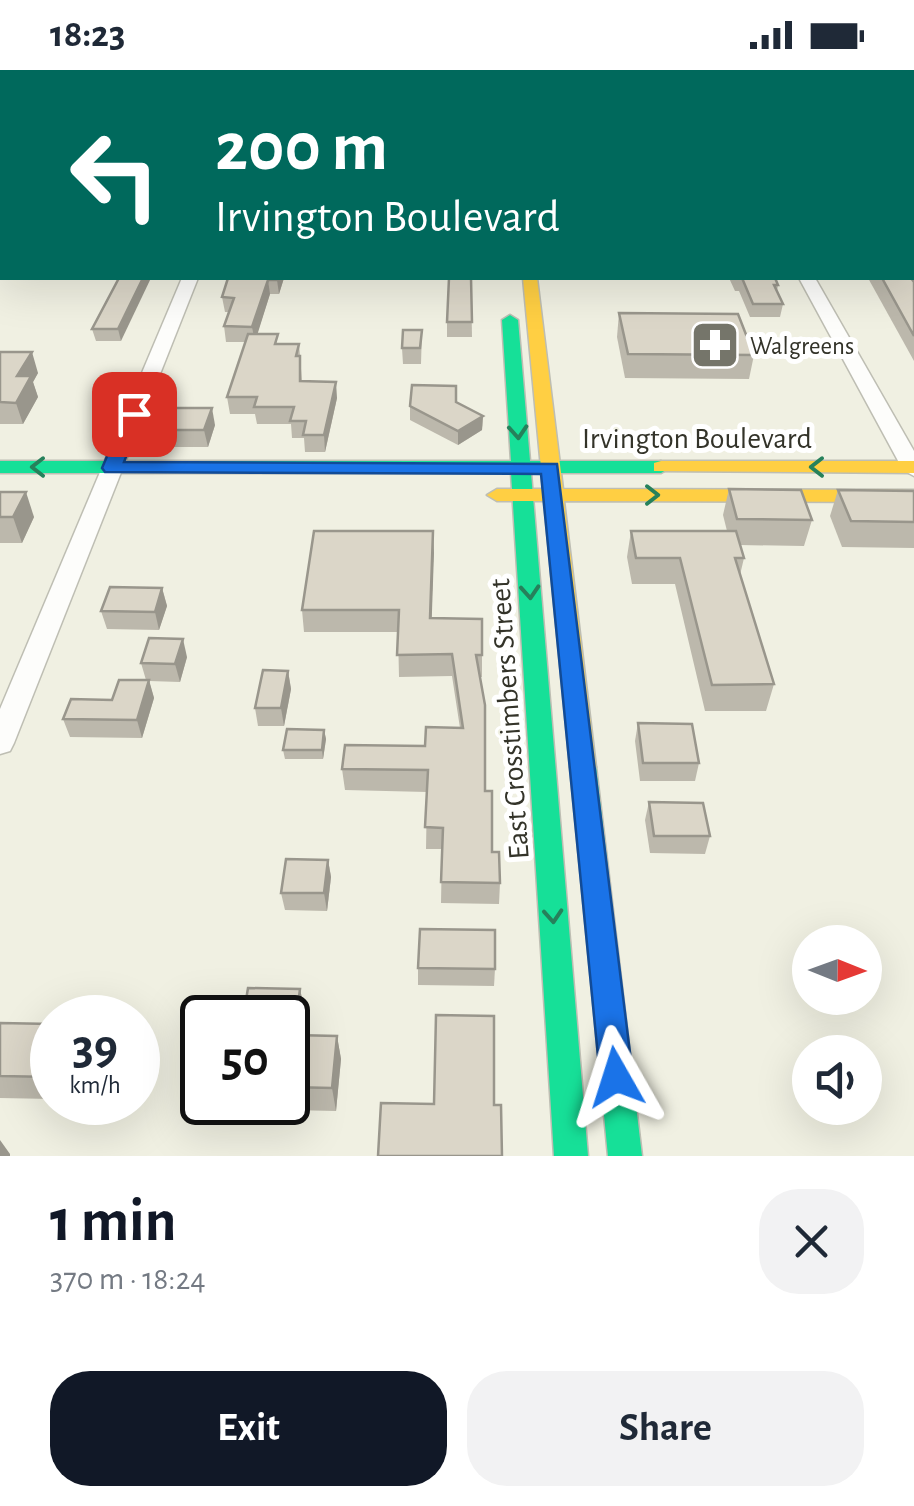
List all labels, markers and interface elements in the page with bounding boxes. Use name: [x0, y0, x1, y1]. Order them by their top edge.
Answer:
text: 18:23: [50, 16, 125, 54]
icon: left: [50, 110, 180, 240]
text: 200 m: [215, 113, 388, 183]
text: Irvington Boulevard: [215, 195, 560, 240]
pharmacy icon: Walgreens: [689, 319, 741, 371]
place label: Walgreens: [750, 334, 854, 359]
pin: [92, 372, 177, 457]
icon: arrive: [107, 387, 162, 442]
one-way arrow: [507, 424, 528, 440]
street label: Irvington Boulevard: [582, 424, 812, 454]
one-way arrow: [30, 456, 46, 478]
one-way arrow: [808, 456, 824, 478]
one-way arrow: [644, 485, 660, 506]
street label: East Crosstimbers Street: [485, 577, 535, 860]
one-way arrow: [519, 584, 540, 600]
one-way arrow: [542, 909, 563, 925]
north arrow: [792, 925, 882, 1015]
map controls: [792, 925, 882, 1125]
speed limit sign: 50: [180, 995, 310, 1125]
text: 39: [72, 1023, 118, 1073]
position arrow: [564, 1025, 668, 1129]
button: sound: [792, 1035, 882, 1125]
text: km/h: [69, 1073, 121, 1098]
button: close: [759, 1189, 864, 1294]
text: 1 min: [50, 1192, 176, 1252]
text: 370 m · 18:24: [50, 1263, 206, 1295]
button: Exit: [50, 1371, 447, 1486]
button: Share: [467, 1371, 864, 1486]

